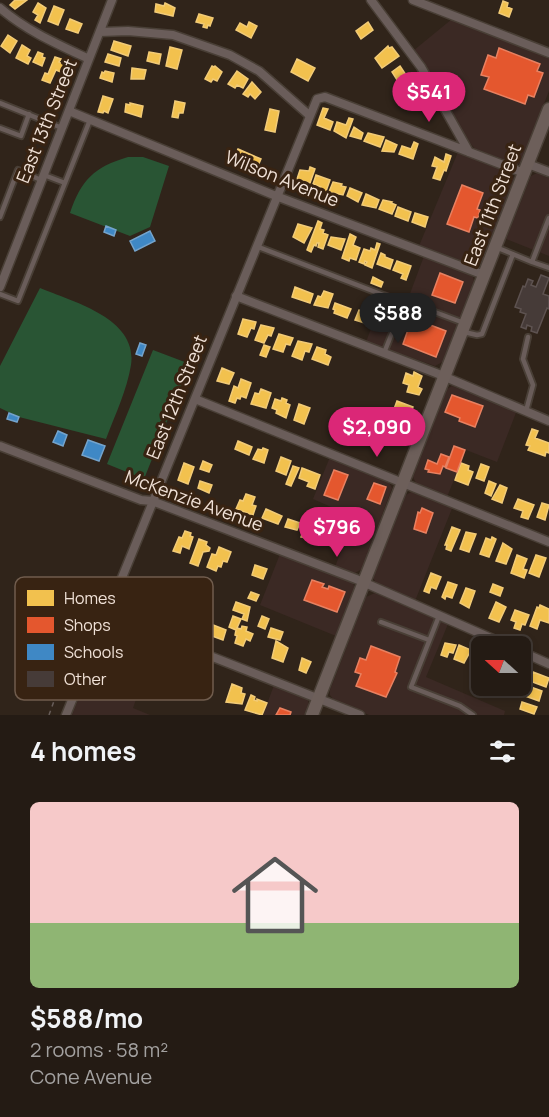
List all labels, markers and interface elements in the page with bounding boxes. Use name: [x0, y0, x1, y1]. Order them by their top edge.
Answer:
street label: East 13th Street: [10, 55, 82, 186]
pin: $541: [393, 72, 465, 123]
text: $541: [406, 78, 452, 105]
street label: East 11th Street: [458, 140, 526, 269]
street label: Wilson Avenue: [222, 144, 343, 212]
pin: $588: [362, 293, 434, 344]
text: $588: [374, 299, 422, 326]
street label: East 12th Street: [140, 331, 212, 462]
pin: $2,090: [328, 407, 426, 458]
text: $2,090: [342, 413, 412, 440]
street label: McKenzie Avenue: [122, 464, 267, 536]
pin: $796: [301, 507, 373, 558]
text: $796: [313, 513, 361, 540]
legend: [15, 577, 213, 700]
text: Homes: [64, 587, 116, 609]
text: Shops: [64, 614, 111, 636]
north arrow: [471, 636, 531, 696]
map controls: [471, 636, 531, 696]
text: Schools: [64, 641, 123, 663]
text: Other: [64, 668, 107, 690]
text: 4 homes: [30, 733, 136, 769]
icon: filters: [486, 735, 519, 768]
icon: home: [221, 841, 329, 949]
text: $588/mo: [30, 1000, 143, 1036]
text: 2 rooms · 58 m²: [30, 1036, 168, 1063]
text: Cone Avenue: [30, 1063, 152, 1090]

